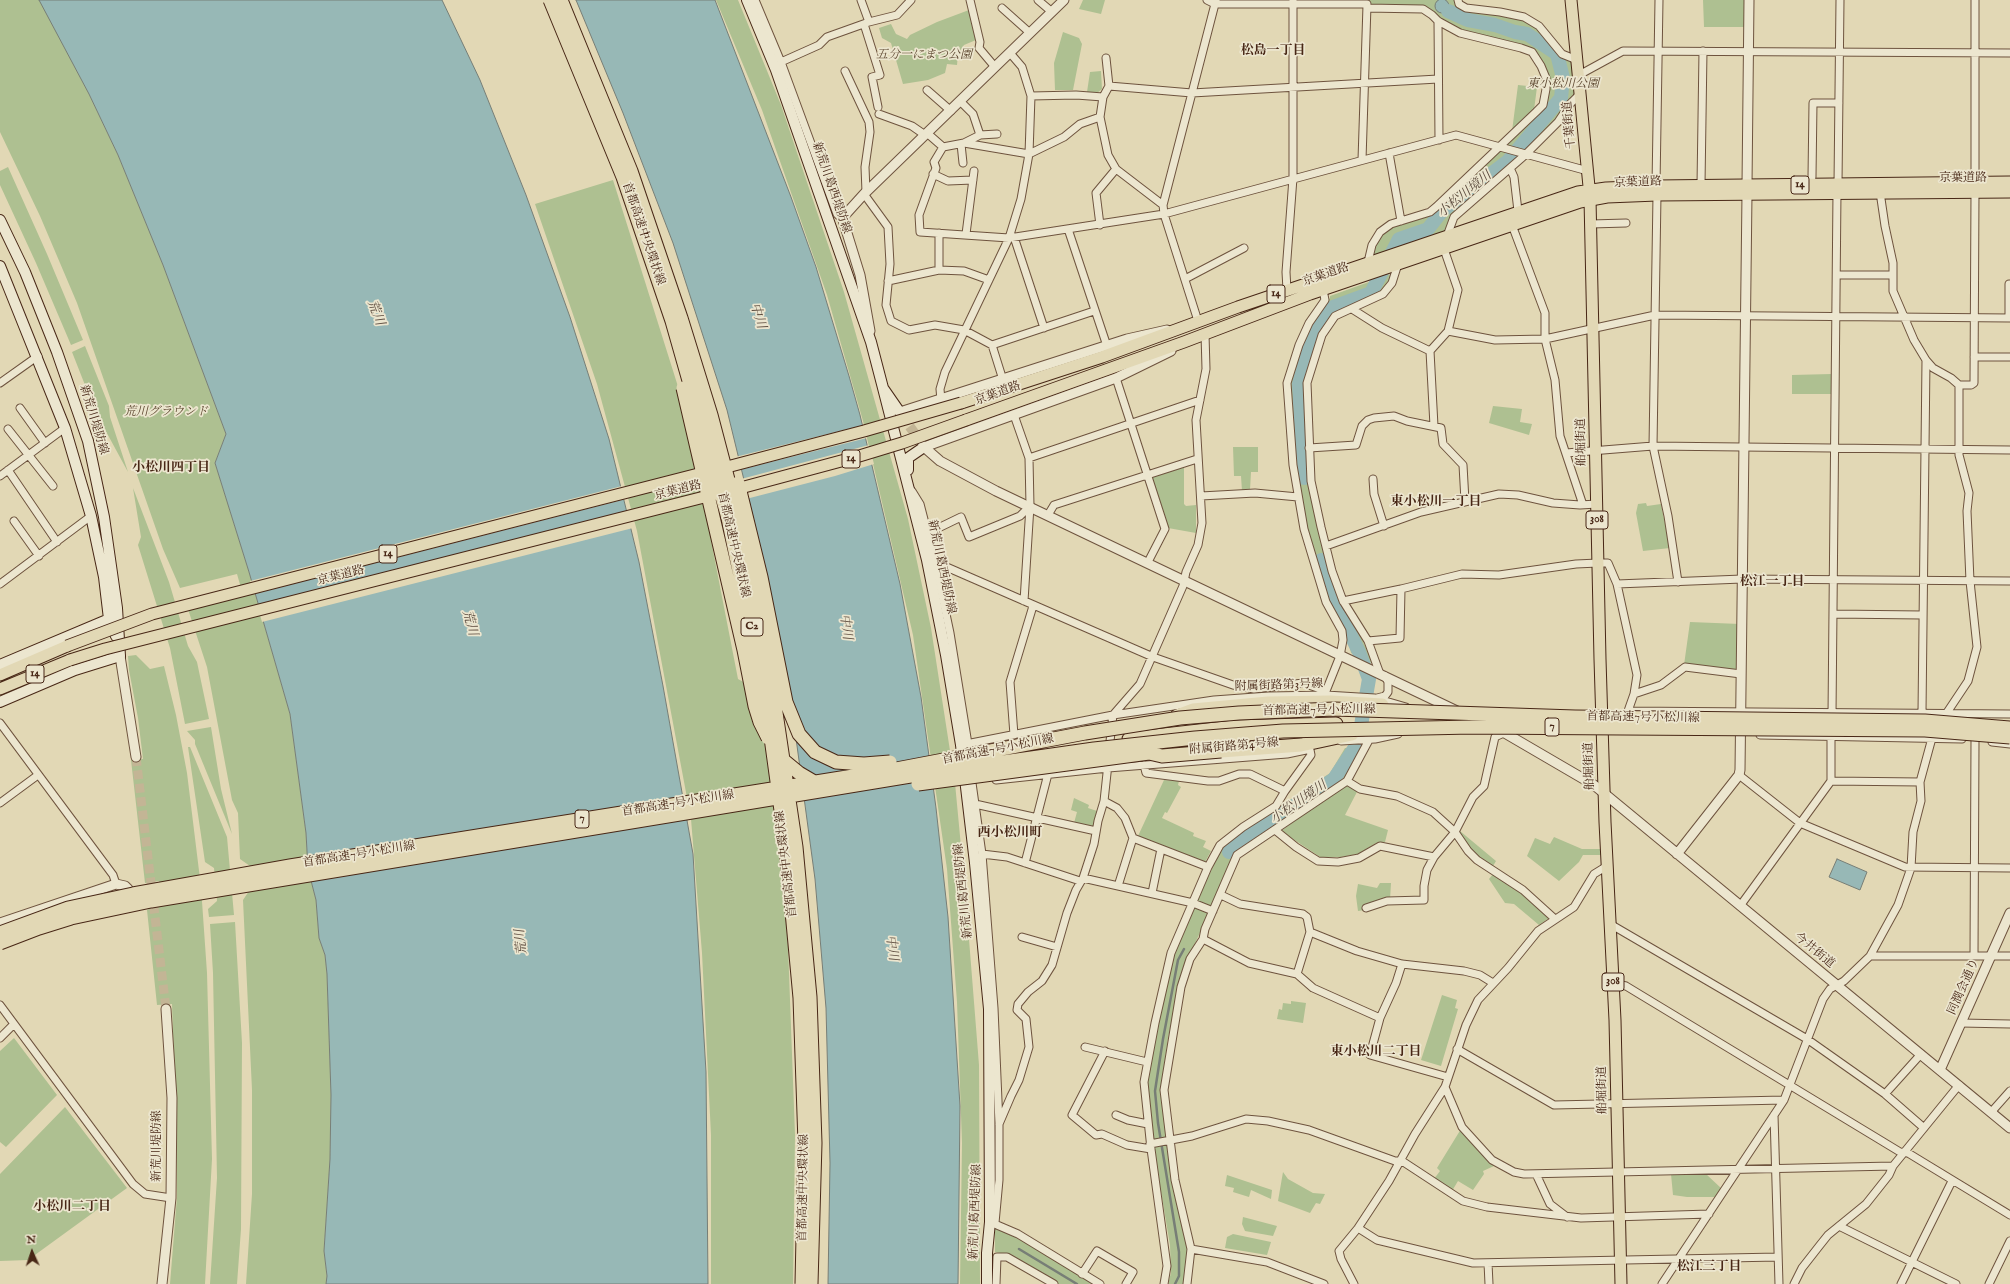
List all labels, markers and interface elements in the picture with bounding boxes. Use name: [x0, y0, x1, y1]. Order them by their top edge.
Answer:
district label: 松島一丁目: [1241, 43, 1305, 59]
park label: 五分一にまつ公園: [876, 49, 972, 63]
park label: 東小松川公園: [1527, 78, 1599, 92]
street label: 千葉街道: [1561, 100, 1579, 150]
street label: 新荒川葛西堤防線: [809, 140, 853, 236]
water label: 小松川境川: [1435, 168, 1495, 222]
street label: 京葉道路: [1939, 172, 1987, 186]
street label: 京葉道路: [1614, 175, 1662, 191]
road number: 14: [1791, 176, 1809, 194]
street label: 首都高速中央環状線: [619, 181, 667, 287]
street label: 京葉道路: [1301, 260, 1351, 290]
road number: 14: [1267, 285, 1285, 303]
water label: 荒川: [363, 298, 387, 328]
water label: 中川: [746, 301, 768, 331]
street label: 京葉道路: [973, 379, 1023, 409]
street label: 新荒川堤防線: [76, 383, 110, 457]
park label: 荒川グラウンド: [124, 406, 208, 420]
street label: 船堀街道: [1574, 418, 1590, 466]
road number: 14: [842, 450, 860, 468]
district label: 小松川四丁目: [132, 460, 210, 476]
street label: 京葉道路: [653, 478, 703, 504]
street label: 首都高速中央環状線: [714, 491, 752, 599]
district label: 東小松川一丁目: [1391, 494, 1481, 510]
road number: 308: [1586, 511, 1608, 529]
street label: 新荒川葛西堤防線: [924, 519, 958, 615]
road number: 14: [379, 545, 397, 563]
street label: 京葉道路: [316, 563, 366, 589]
district label: 松江一丁目: [1740, 574, 1804, 590]
water label: 荒川: [458, 608, 480, 638]
water label: 中川: [835, 613, 855, 641]
road number: C2: [741, 618, 763, 636]
road number: 14: [26, 665, 44, 683]
street label: 附属街路第3号線: [1235, 677, 1323, 695]
street label: 首都高速7号小松川線: [1262, 703, 1376, 719]
street label: 首都高速7号小松川線: [1586, 710, 1700, 726]
road number: 7: [1545, 718, 1559, 736]
street label: 首都高速7号小松川線: [941, 732, 1055, 768]
street label: 附属街路第4号線: [1189, 736, 1279, 758]
street label: 船堀街道: [1582, 742, 1598, 790]
water label: 小松川境川: [1268, 778, 1330, 828]
street label: 首都高速7号小松川線: [621, 788, 735, 820]
road number: 7: [575, 810, 589, 828]
street label: 首都高速中央環状線: [773, 810, 801, 918]
district label: 西小松川町: [978, 825, 1042, 841]
street label: 首都高速7号小松川線: [302, 839, 416, 871]
street label: 新荒川葛西堤防線: [952, 843, 976, 939]
water label: 荒川: [513, 928, 531, 956]
street label: 今井街道: [1791, 930, 1837, 972]
water label: 中川: [881, 934, 901, 962]
street label: 同潤会通り: [1945, 957, 1983, 1017]
road number: 308: [1602, 973, 1624, 991]
district label: 東小松川二丁目: [1331, 1044, 1421, 1060]
street label: 船堀街道: [1595, 1066, 1611, 1114]
street label: 新荒川堤防線: [151, 1110, 165, 1182]
street label: 首都高速中央環状線: [796, 1134, 812, 1242]
street label: 新荒川葛西堤防線: [967, 1164, 985, 1260]
district label: 小松川二丁目: [33, 1199, 111, 1215]
north arrow: [12, 1232, 52, 1272]
text: N: [26, 1233, 36, 1247]
district label: 松江三丁目: [1677, 1259, 1741, 1275]

